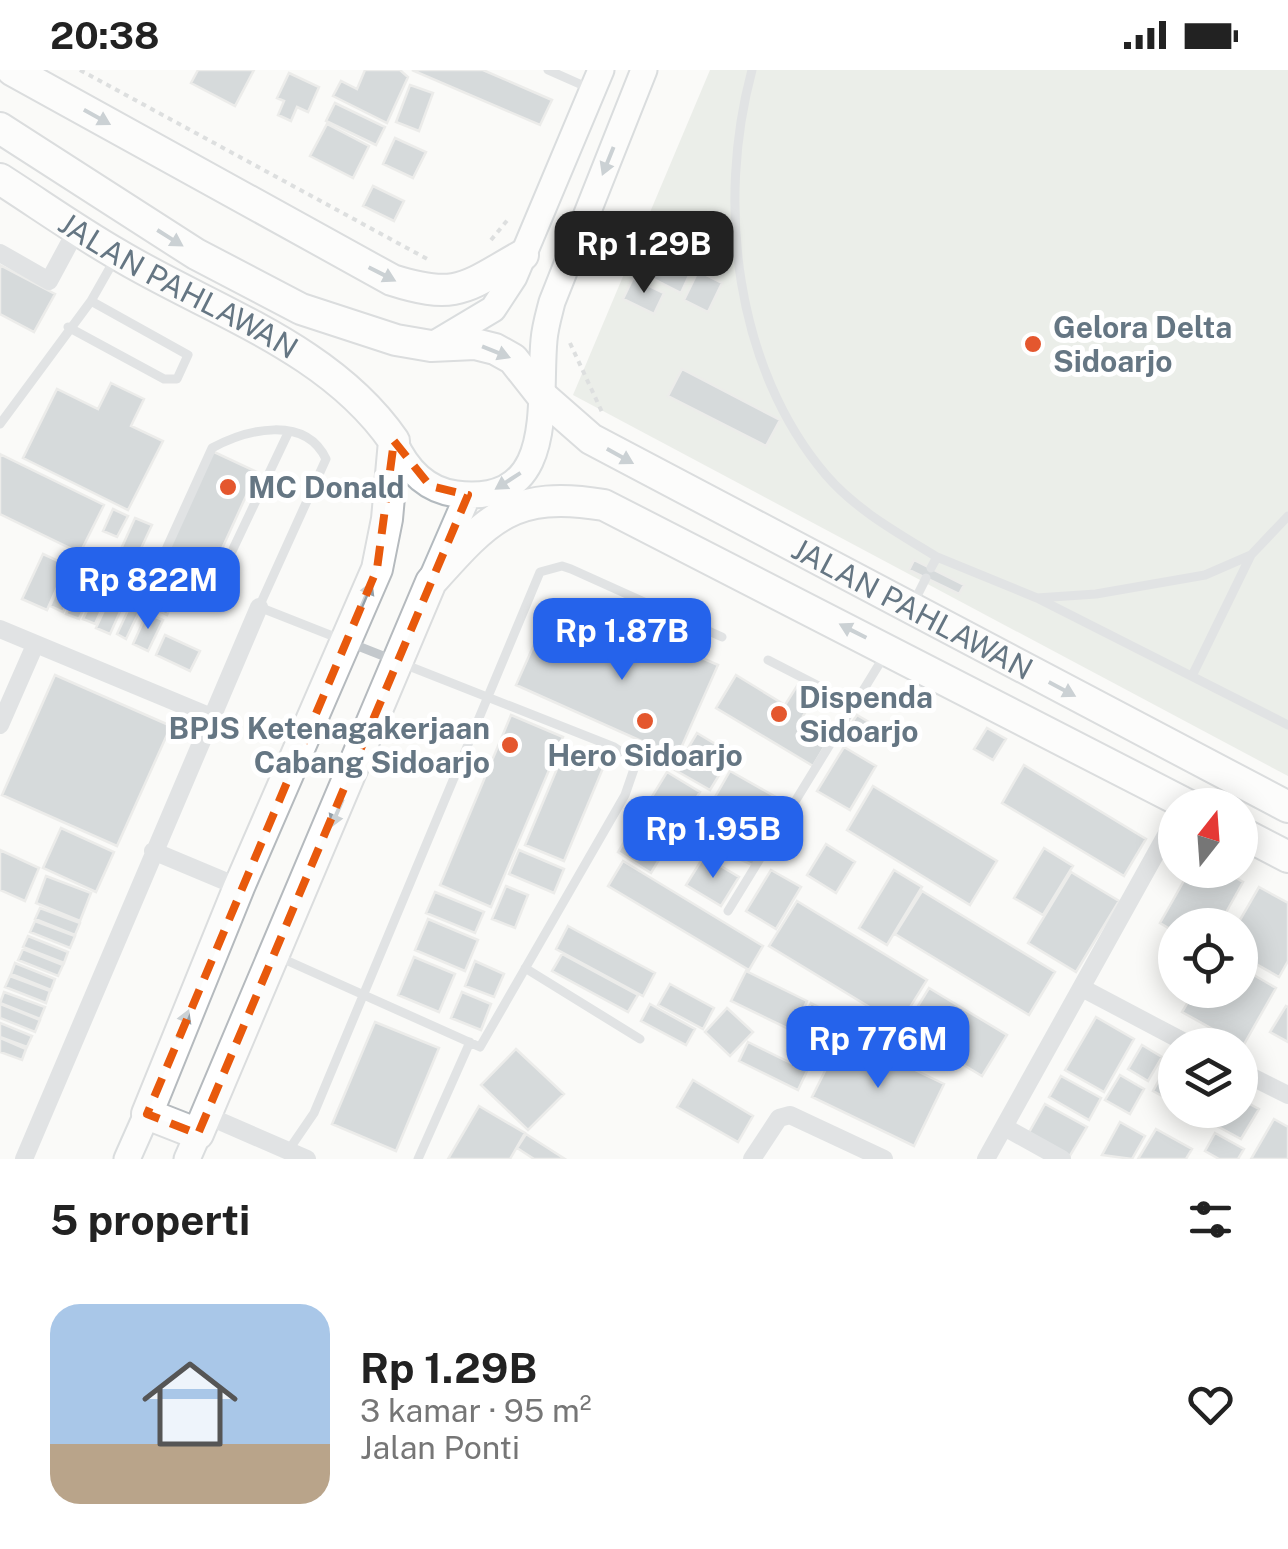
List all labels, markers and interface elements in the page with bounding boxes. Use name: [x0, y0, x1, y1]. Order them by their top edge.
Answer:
text: 20:38: [50, 13, 160, 58]
one-way arrow: [83, 108, 111, 126]
one-way arrow: [599, 146, 615, 176]
street label: JALAN PAHLAWAN: [52, 205, 305, 366]
pin: Rp 1.29B: [541, 211, 747, 296]
text: Rp 1.29B: [577, 225, 711, 262]
one-way arrow: [156, 228, 184, 246]
one-way arrow: [367, 265, 396, 282]
place label: Gelora Delta Sidoarjo: [1053, 309, 1232, 379]
marker: Gelora Delta Sidoarjo: [1022, 333, 1044, 355]
one-way arrow: [481, 344, 511, 360]
one-way arrow: [606, 446, 634, 464]
place label: MC Donald: [248, 469, 405, 505]
one-way arrow: [494, 471, 521, 489]
marker: MC Donald: [217, 476, 239, 498]
street label: JALAN PAHLAWAN: [786, 530, 1039, 687]
pin: Rp 822M: [56, 547, 240, 632]
text: Rp 822M: [78, 561, 218, 598]
one-way arrow: [358, 581, 374, 611]
pin: Rp 1.87B: [519, 598, 725, 683]
text: Rp 1.87B: [555, 612, 689, 649]
one-way arrow: [838, 623, 867, 640]
place label: Dispenda Sidoarjo: [799, 679, 933, 749]
one-way arrow: [1048, 680, 1077, 697]
marker: Dispenda Sidoarjo: [768, 703, 790, 725]
place label: BPJS Ketenagakerjaan Cabang Sidoarjo: [168, 710, 490, 780]
marker: Hero Sidoarjo: [634, 710, 656, 732]
marker: BPJS Ketenagakerjaan Cabang Sidoarjo: [499, 734, 521, 756]
place label: Hero Sidoarjo: [547, 737, 743, 773]
north arrow: [1158, 788, 1258, 888]
map controls: [1158, 788, 1258, 1128]
pin: Rp 1.95B: [610, 796, 816, 881]
one-way arrow: [328, 798, 344, 828]
text: Rp 1.95B: [645, 810, 781, 847]
button: locate: [1158, 908, 1258, 1008]
pin: Rp 776M: [786, 1006, 970, 1091]
one-way arrow: [176, 1008, 192, 1038]
text: Rp 776M: [808, 1020, 948, 1057]
button: layers: [1158, 1028, 1258, 1128]
icon: filters: [1183, 1192, 1238, 1247]
text: 5 properti: [50, 1195, 250, 1244]
text: Rp 1.29B: [360, 1343, 537, 1392]
icon: home: [130, 1344, 250, 1464]
icon: heart: [1183, 1377, 1238, 1432]
text: 3 kamar · 95 m²: [360, 1392, 591, 1429]
text: Jalan Ponti: [360, 1429, 520, 1466]

